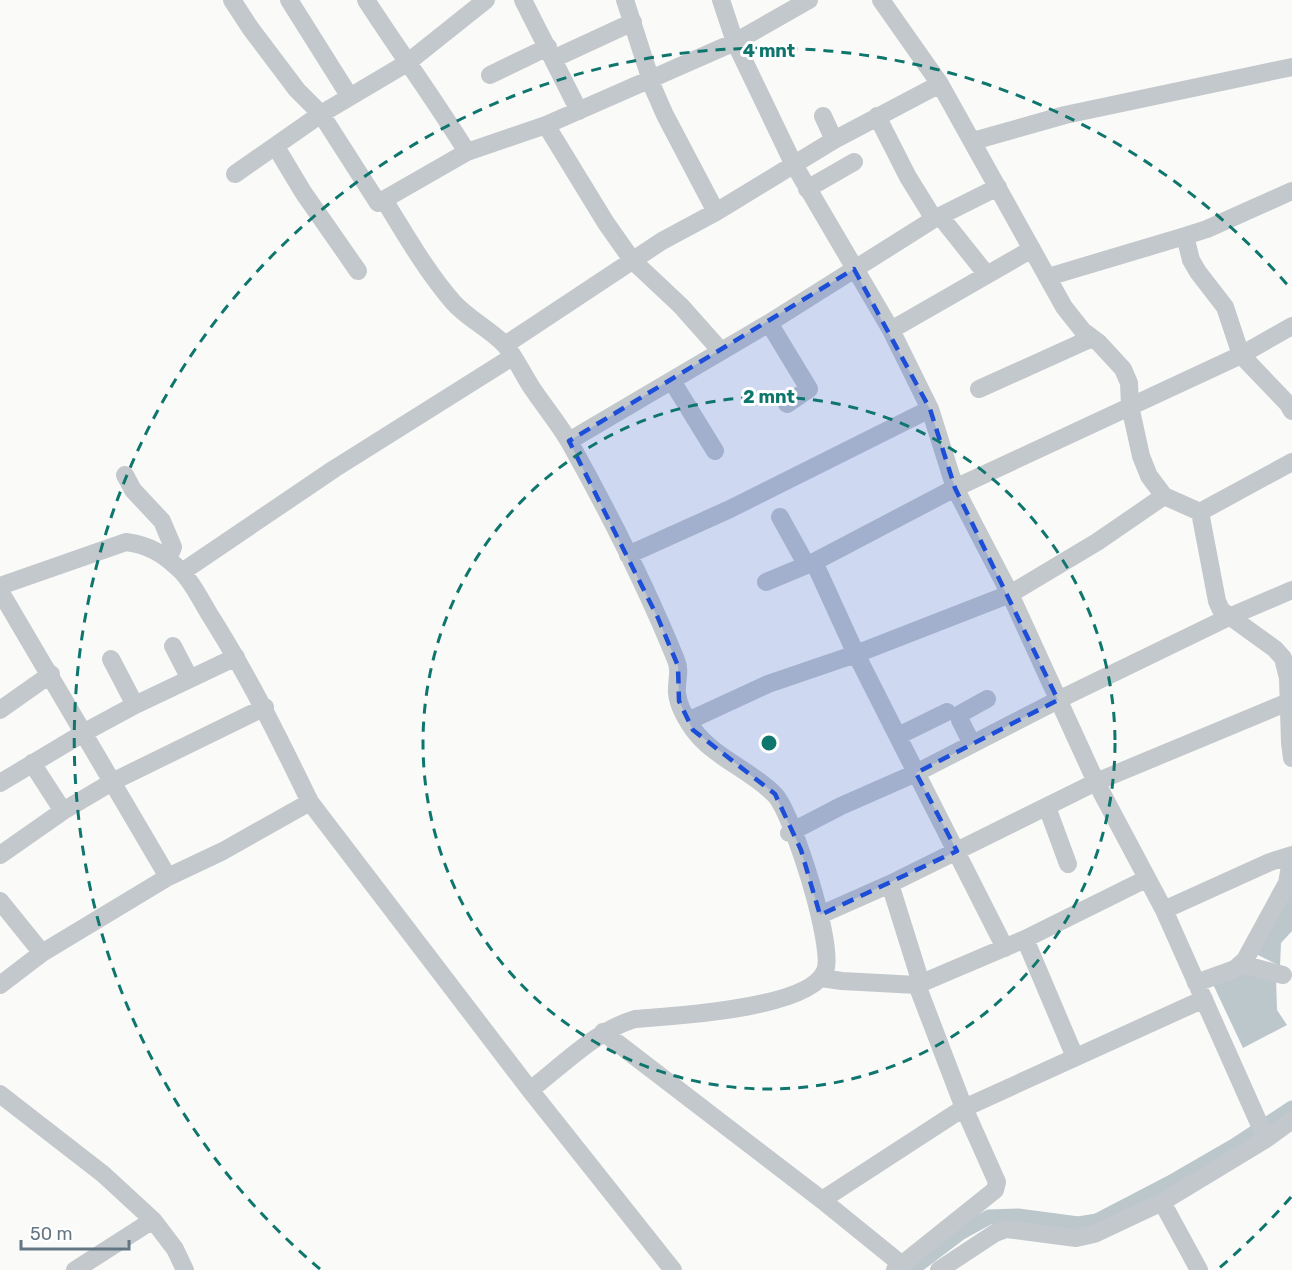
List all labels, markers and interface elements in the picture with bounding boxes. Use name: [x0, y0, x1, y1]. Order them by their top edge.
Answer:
text: 4 mnt: [743, 40, 795, 62]
text: 2 mnt: [743, 386, 795, 408]
centre of rings: [759, 733, 779, 753]
scale bar: [21, 1213, 129, 1251]
text: 50 m: [30, 1223, 73, 1245]

